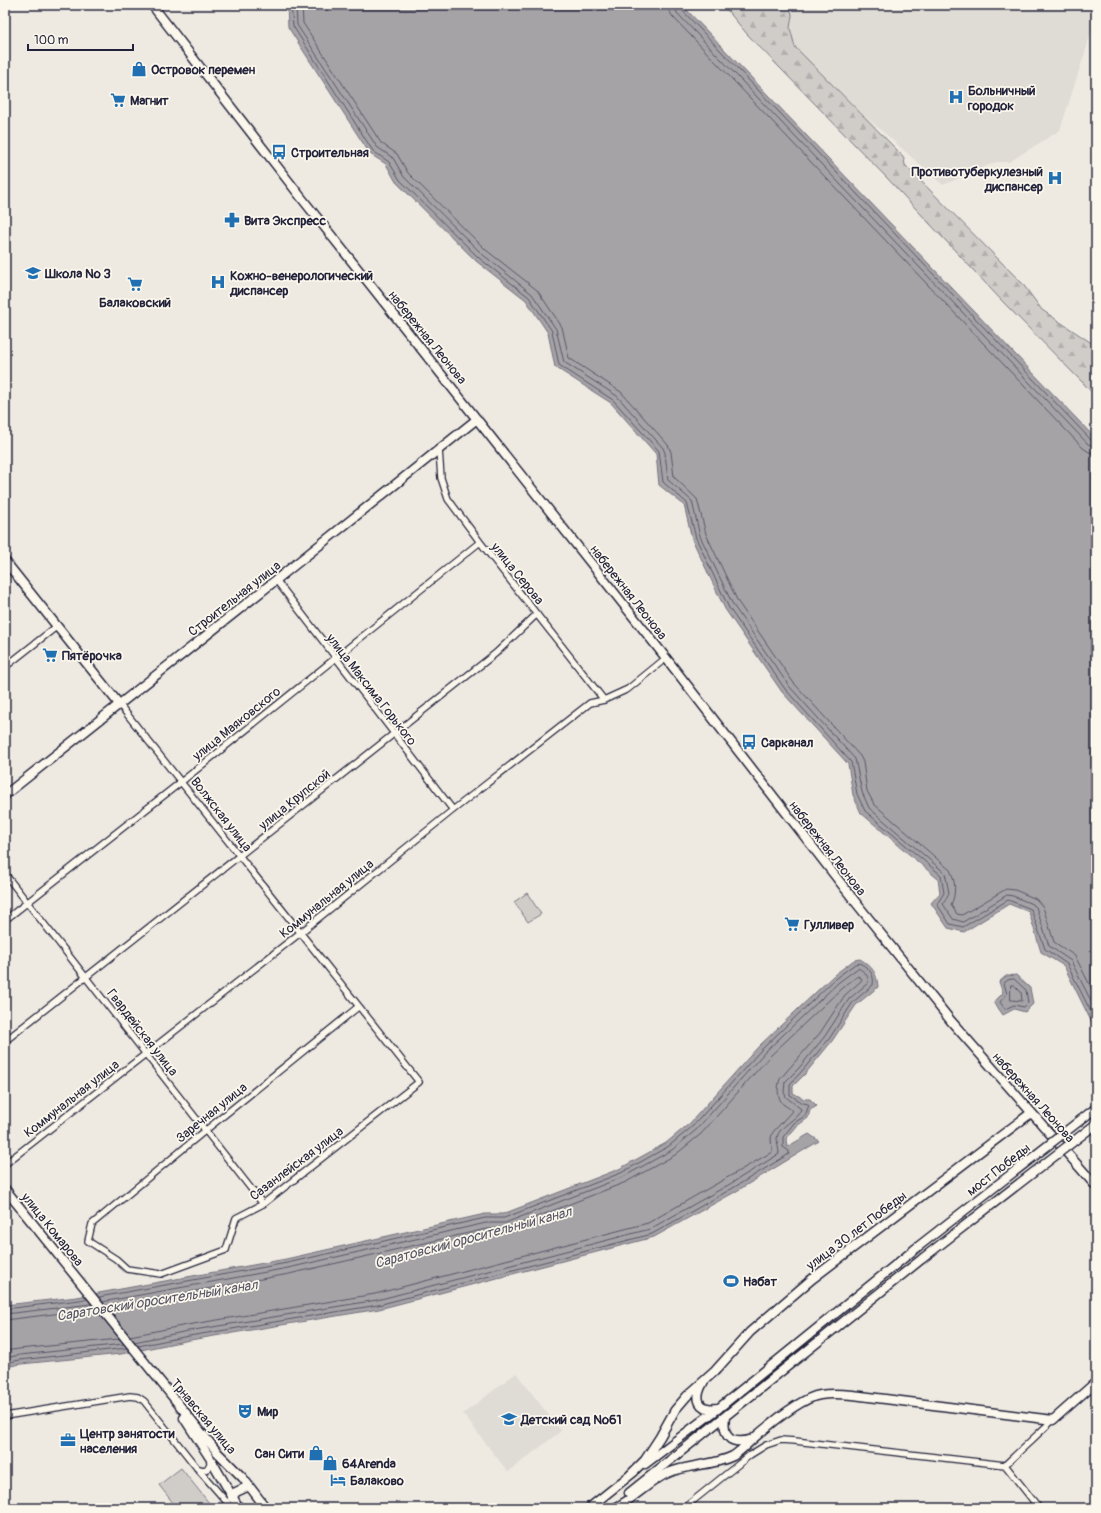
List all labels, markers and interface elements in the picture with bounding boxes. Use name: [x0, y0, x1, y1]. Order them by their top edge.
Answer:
scale bar: [28, 26, 133, 52]
text: 100 m: [34, 33, 69, 48]
shop icon: Островок перемен: [130, 60, 148, 78]
place label: Островок перемен: [151, 62, 256, 78]
place label: Больничный городок: [967, 83, 1036, 114]
hospital icon: Больничный городок: [947, 88, 965, 106]
supermarket icon: Магнит: [109, 91, 127, 109]
place label: Магнит: [130, 93, 169, 109]
bus stop icon: Строительная: [270, 143, 288, 161]
place label: Строительная: [291, 145, 369, 161]
place label: Противотуберкулезный диспансер: [911, 164, 1043, 195]
hospital icon: Противотуберкулезный диспансер: [1046, 169, 1064, 187]
pharmacy icon: Вита Экспресс: [223, 211, 241, 229]
place label: Вита Экспресс: [244, 213, 326, 229]
school or university icon: Школа № 3: [24, 264, 42, 282]
place label: Школа № 3: [44, 266, 111, 282]
place label: Кожно-венерологический диспансер: [229, 268, 373, 299]
hospital icon: Кожно-венерологический диспансер: [209, 273, 227, 291]
supermarket icon: Балаковский: [126, 275, 144, 293]
street label: набережная Леонова: [385, 288, 470, 388]
place label: Балаковский: [99, 295, 171, 311]
street label: улица Серова: [487, 539, 547, 608]
street label: набережная Леонова: [586, 542, 670, 643]
street label: Строительная улица: [185, 558, 284, 640]
street label: улица Максима Горького: [322, 630, 420, 749]
supermarket icon: Пятёрочка: [41, 646, 59, 664]
place label: Пятёрочка: [62, 648, 122, 664]
street label: улица Маяковского: [189, 683, 284, 765]
bus stop icon: Сарканал: [740, 733, 758, 751]
place label: Сарканал: [761, 735, 813, 751]
street label: улица Крупской: [255, 766, 334, 834]
street label: Волжская улица: [187, 774, 255, 855]
street label: набережная Леонова: [785, 798, 869, 899]
street label: Коммунальная улица: [276, 856, 377, 942]
supermarket icon: Гулливер: [783, 915, 801, 933]
place label: Гулливер: [804, 917, 854, 933]
street label: Гвардейская улица: [103, 986, 181, 1079]
street label: набережная Леонова: [989, 1049, 1078, 1146]
street label: Коммунальная улица: [21, 1057, 122, 1141]
street label: Заречная улица: [173, 1079, 250, 1146]
street label: Сазанлейская улица: [247, 1123, 347, 1204]
street label: мост Победы: [964, 1140, 1034, 1200]
street label: улица 30 лет Победы: [802, 1188, 910, 1274]
street label: улица Комарова: [17, 1189, 87, 1270]
water label: Саратовский оросительный канал: [373, 1203, 575, 1272]
sports icon: Набат: [722, 1272, 740, 1290]
place label: Набат: [743, 1274, 777, 1290]
water label: Саратовский оросительный канал: [55, 1276, 260, 1325]
street label: Трнавская улица: [167, 1376, 239, 1457]
theatre icon: Мир: [236, 1402, 254, 1420]
place label: Мир: [257, 1404, 278, 1420]
school or university icon: Детский сад №61: [500, 1410, 518, 1428]
place label: Детский сад №61: [520, 1412, 622, 1428]
place label: Центр занятости населения: [80, 1426, 175, 1457]
office icon: Центр занятости населения: [59, 1431, 77, 1449]
shop icon: Сан Сити: [307, 1444, 325, 1462]
place label: Сан Сити: [255, 1446, 304, 1462]
shop icon: 64Arenda: [321, 1454, 339, 1472]
place label: 64Arenda: [342, 1456, 396, 1472]
hotel icon: Балаково: [329, 1471, 347, 1489]
place label: Балаково: [350, 1473, 404, 1489]

